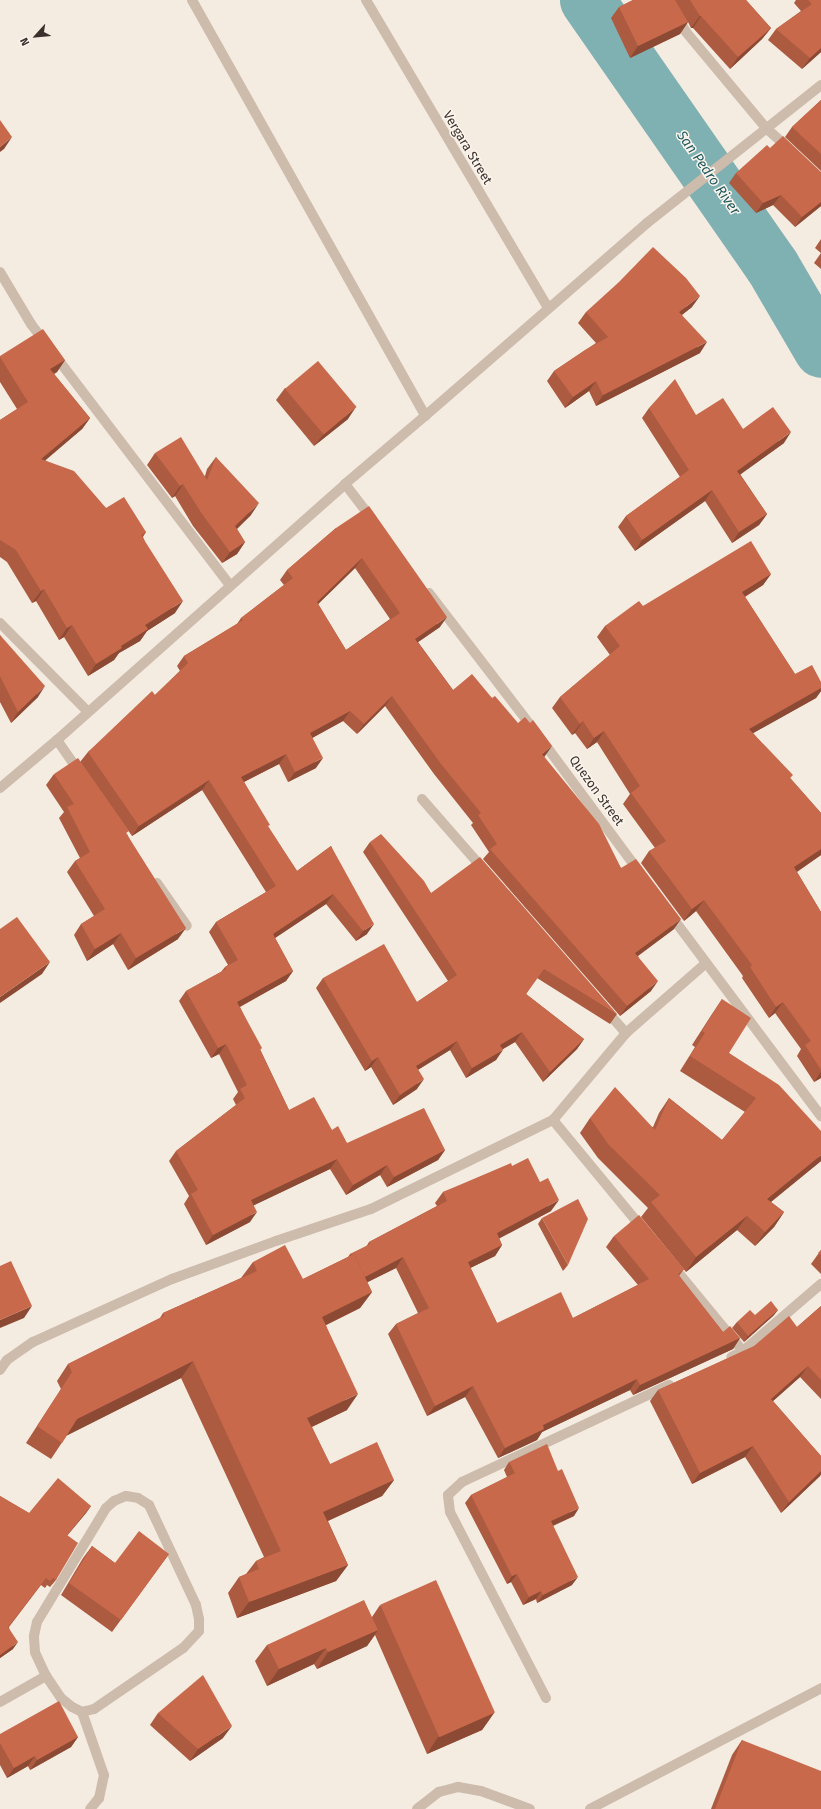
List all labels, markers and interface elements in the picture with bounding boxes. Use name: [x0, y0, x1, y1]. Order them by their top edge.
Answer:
north arrow: [16, 16, 56, 56]
text: N: [17, 35, 32, 48]
street label: Vergara Street: [439, 109, 495, 187]
water label: San Pedro River: [673, 128, 743, 218]
street label: Quezon Street: [565, 753, 627, 829]

